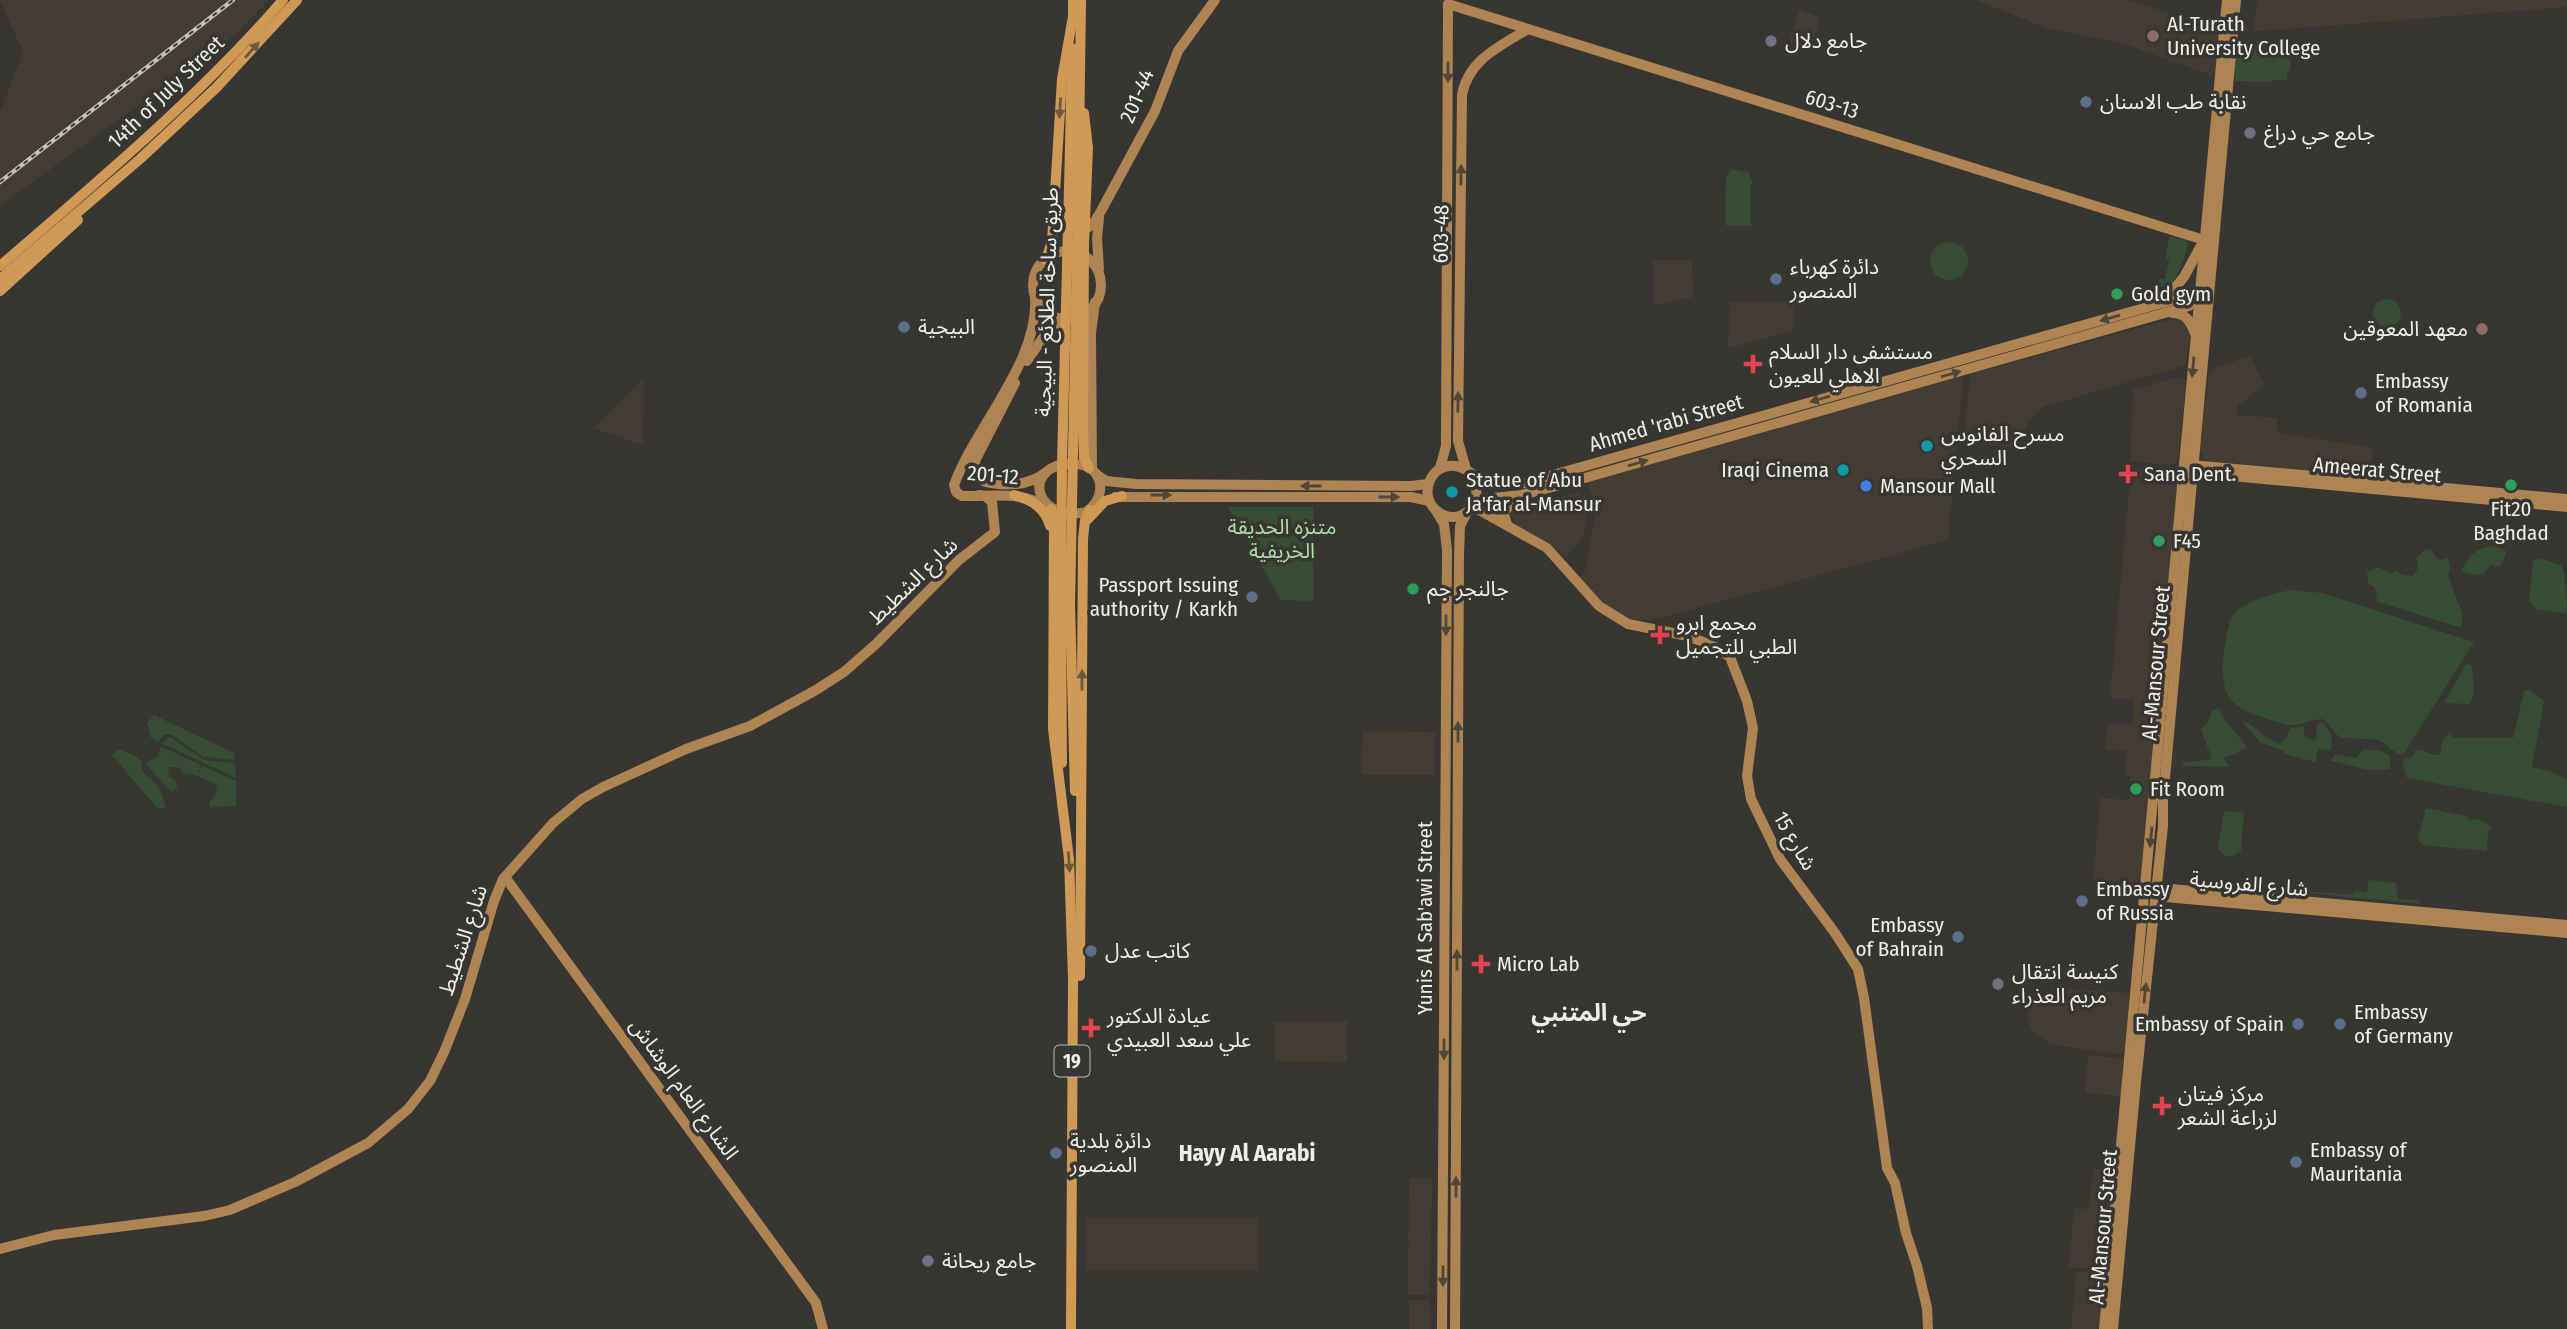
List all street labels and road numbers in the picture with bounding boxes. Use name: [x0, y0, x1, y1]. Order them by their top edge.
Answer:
street label: 14th of July Street: [102, 30, 230, 154]
street label: 201-44: [1114, 65, 1160, 127]
street label: 603-13: [1802, 84, 1862, 124]
street label: طريق ساحة الطلائع - البيجية: [1030, 187, 1066, 417]
street label: 603-48: [1427, 204, 1455, 264]
street label: Ahmed 'rabi Street: [1586, 389, 1746, 457]
street label: Ameerat Street: [2312, 451, 2442, 489]
street label: 201-12: [966, 460, 1020, 490]
street label: شارع الشطيط: [863, 532, 965, 632]
street label: Al-Mansour Street: [2136, 584, 2176, 742]
street label: شارع 15: [1766, 807, 1822, 876]
street label: Yunis Al Sab'awi Street: [1412, 821, 1438, 1015]
street label: شارع الفروسية: [2188, 866, 2309, 904]
street label: شارع الشطيط: [433, 882, 495, 999]
street label: الشارع العام الوشاش: [621, 1013, 744, 1167]
road number: 19: [1054, 1046, 1090, 1077]
street label: Al-Mansour Street: [2083, 1148, 2123, 1306]

